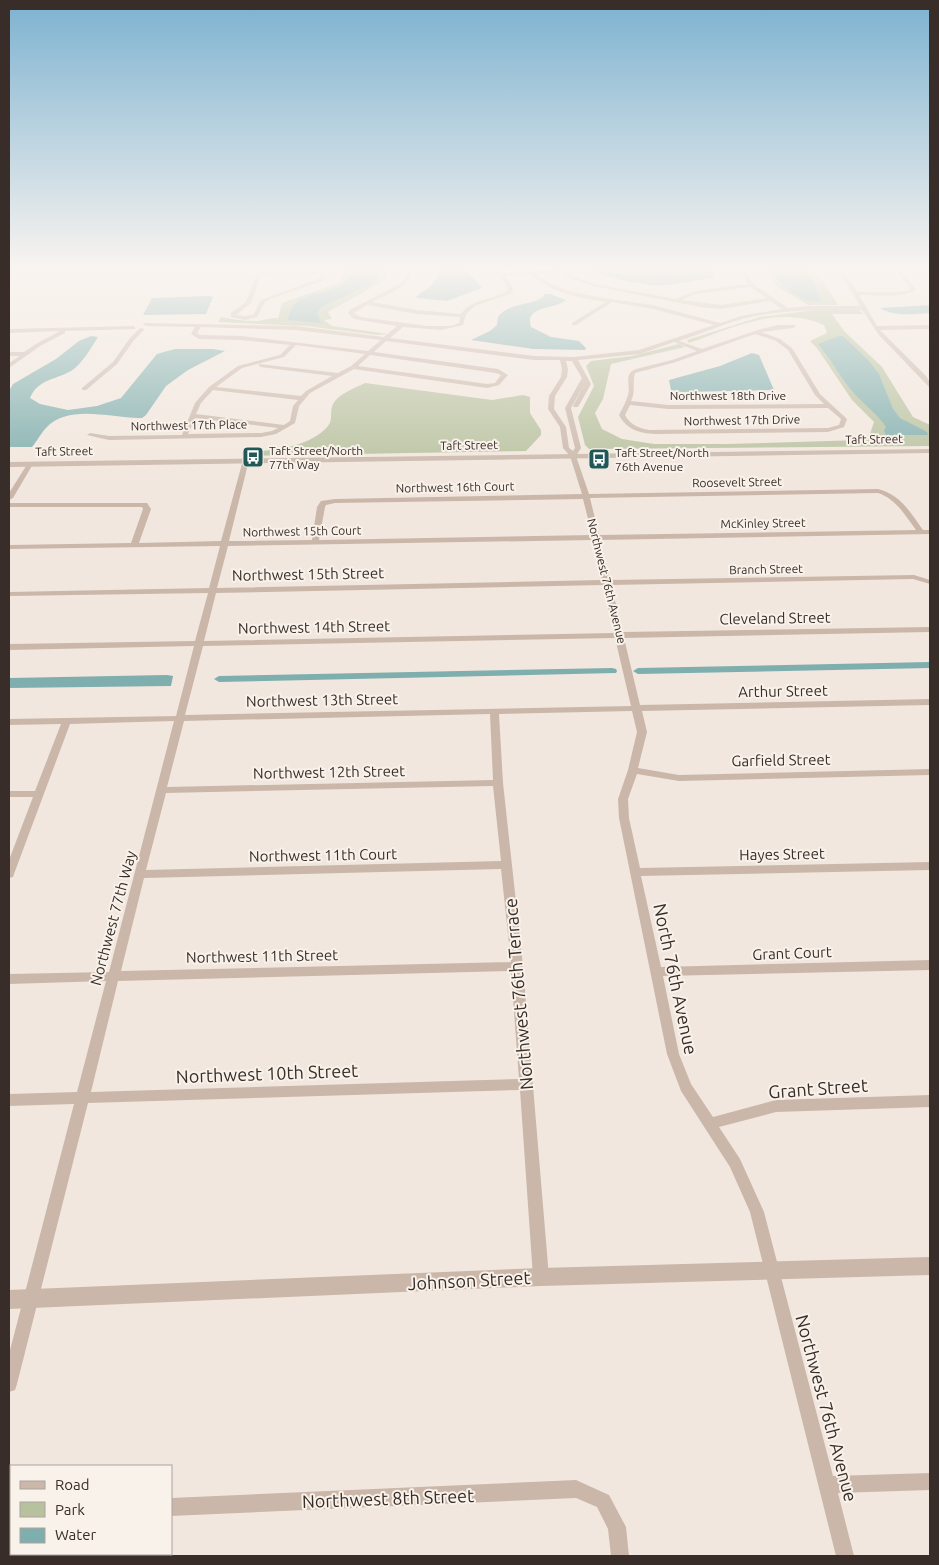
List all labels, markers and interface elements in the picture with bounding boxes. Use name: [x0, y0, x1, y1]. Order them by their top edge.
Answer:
street label: Northwest 18th Drive: [670, 389, 786, 402]
street label: Northwest 17th Drive: [684, 412, 800, 428]
street label: Northwest 17th Place: [130, 417, 248, 433]
street label: Taft Street: [845, 432, 903, 446]
street label: Taft Street: [440, 438, 498, 452]
street label: Taft Street: [35, 444, 93, 458]
place label: Taft Street/North 77th Way: [269, 444, 363, 471]
bus stop icon: Taft Street/North 77th Way: [241, 445, 265, 469]
place label: Taft Street/North 76th Avenue: [615, 446, 709, 473]
bus stop icon: Taft Street/North 76th Avenue: [587, 447, 611, 471]
street label: Roosevelt Street: [692, 475, 782, 489]
street label: Northwest 16th Court: [396, 479, 515, 495]
street label: McKinley Street: [720, 516, 806, 530]
street label: Northwest 76th Avenue: [585, 517, 629, 645]
street label: Northwest 15th Court: [243, 523, 362, 539]
street label: Branch Street: [729, 562, 803, 576]
street label: Northwest 15th Street: [232, 564, 384, 584]
street label: Cleveland Street: [719, 609, 831, 627]
street label: Northwest 14th Street: [238, 617, 390, 637]
street label: Arthur Street: [738, 682, 828, 700]
street label: Northwest 13th Street: [246, 690, 398, 710]
street label: Garfield Street: [731, 751, 831, 769]
street label: Northwest 12th Street: [253, 762, 405, 782]
street label: Northwest 11th Court: [249, 845, 397, 865]
street label: Hayes Street: [739, 845, 825, 863]
street label: Northwest 77th Way: [87, 849, 139, 987]
street label: Northwest 76th Terrace: [500, 897, 536, 1091]
street label: North 76th Avenue: [650, 902, 702, 1056]
street label: Grant Court: [752, 943, 832, 963]
street label: Northwest 11th Street: [186, 946, 338, 966]
street label: Northwest 10th Street: [175, 1060, 359, 1086]
street label: Grant Street: [768, 1075, 868, 1101]
street label: Johnson Street: [407, 1267, 531, 1293]
street label: Northwest 76th Avenue: [792, 1312, 862, 1504]
legend: [10, 1465, 172, 1555]
text: Road: [55, 1476, 90, 1493]
street label: Northwest 8th Street: [302, 1485, 474, 1511]
text: Park: [55, 1501, 85, 1518]
text: Water: [55, 1526, 96, 1543]

